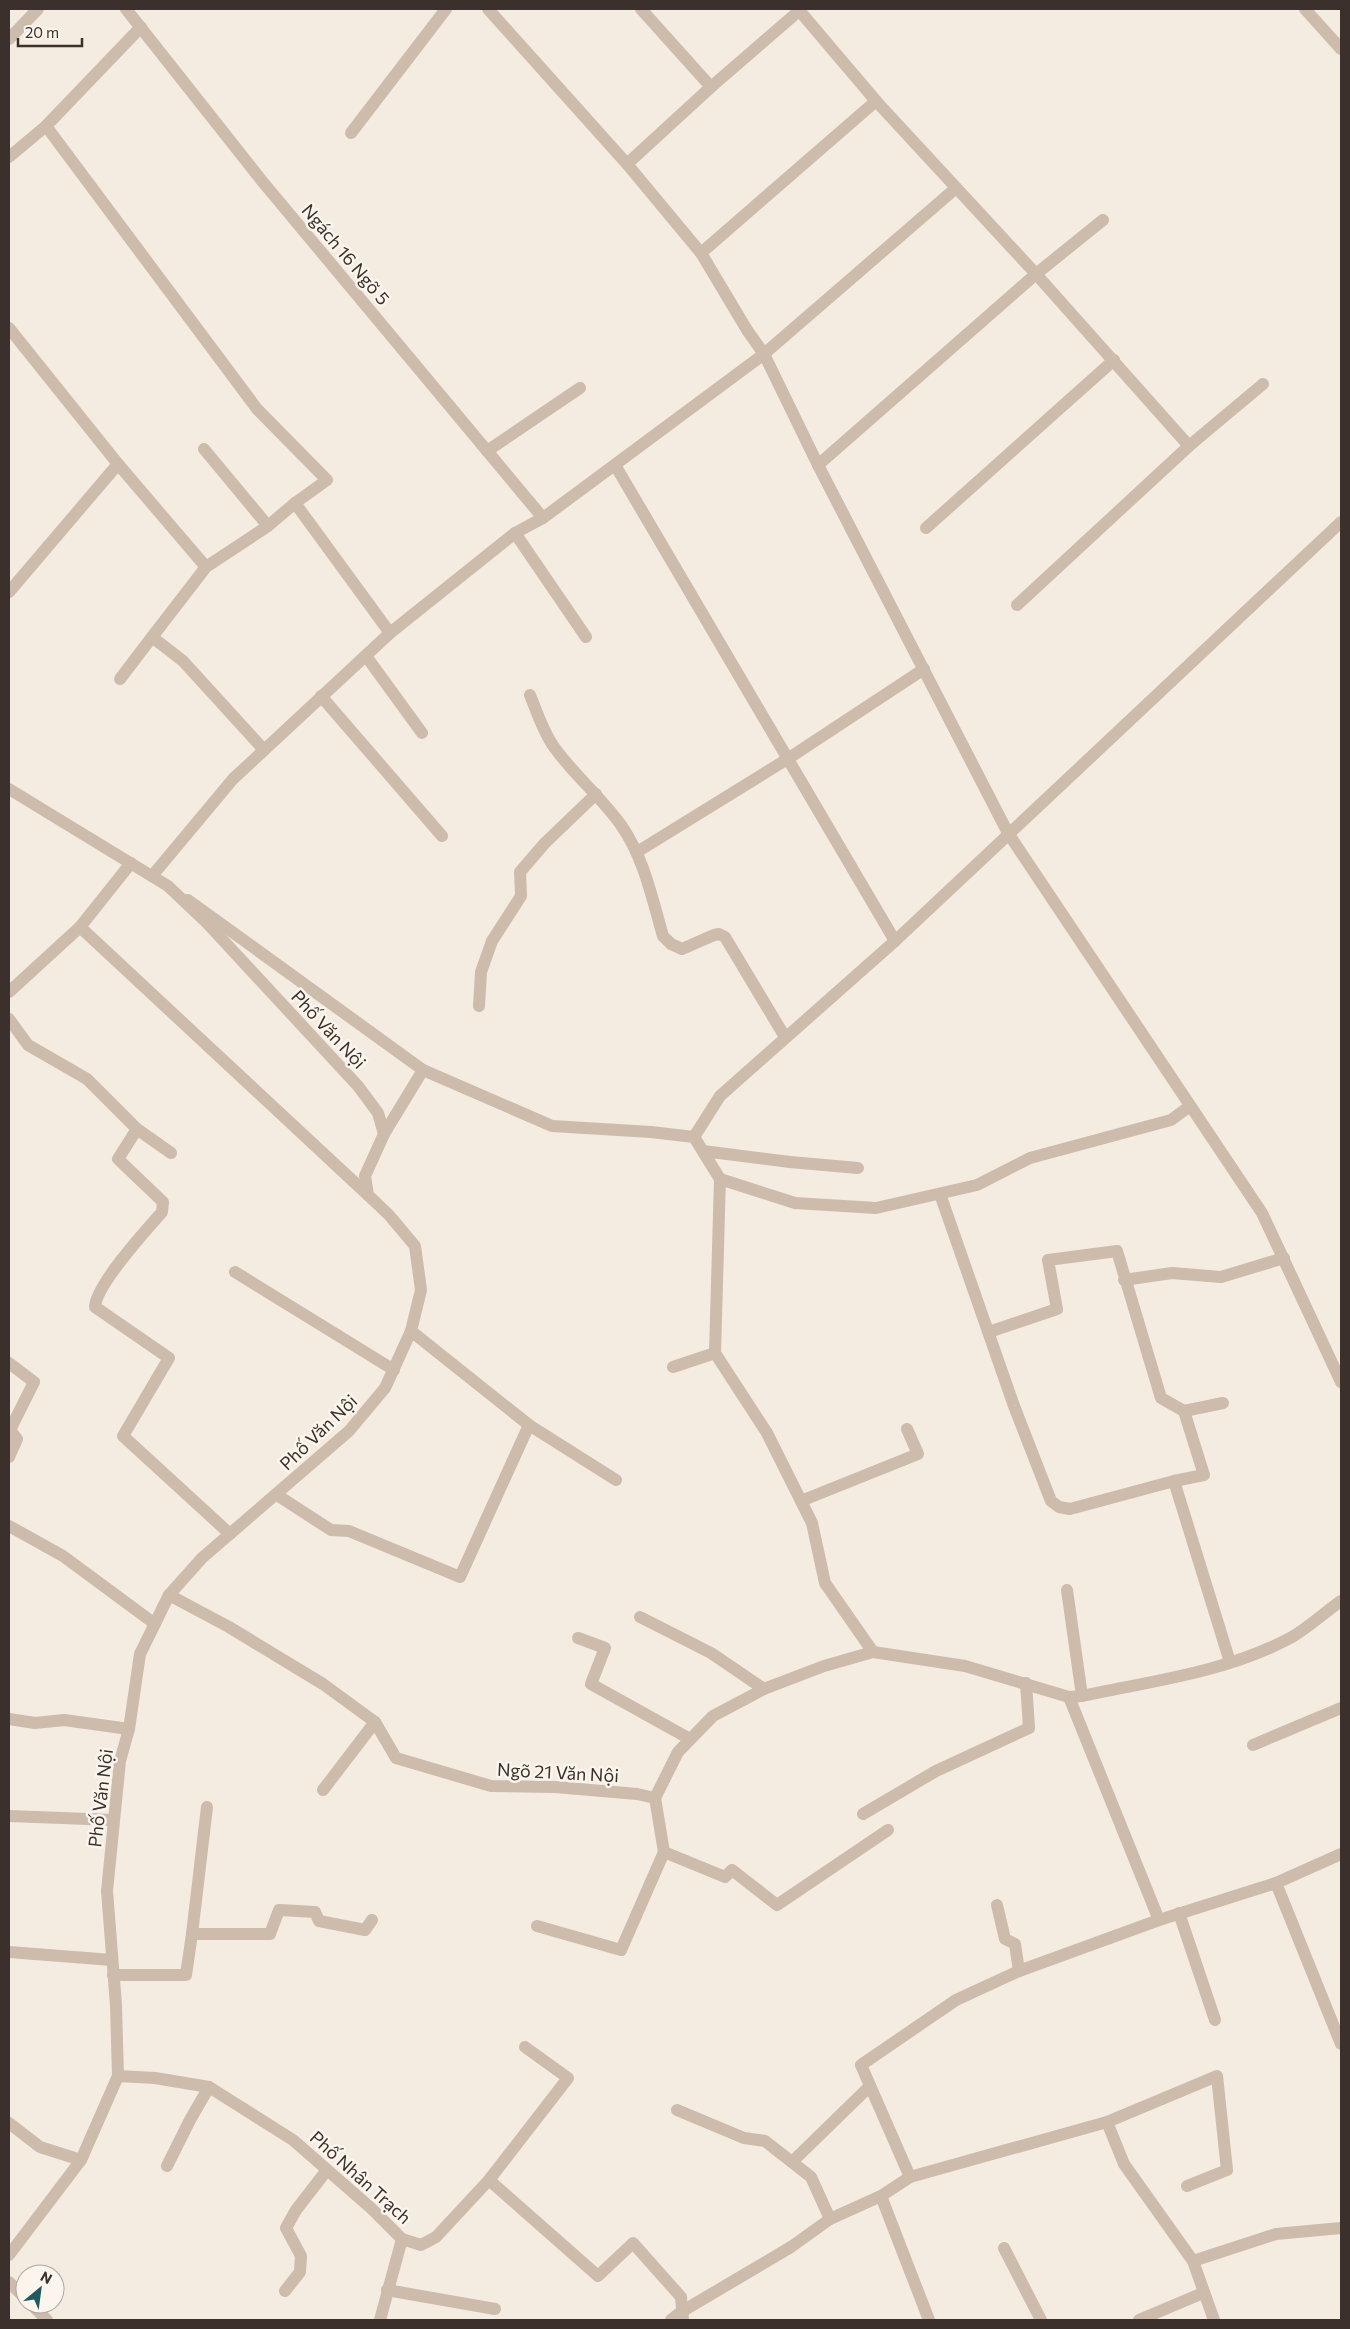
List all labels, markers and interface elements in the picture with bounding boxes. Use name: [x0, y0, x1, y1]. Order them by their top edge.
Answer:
scale bar: [18, 15, 81, 47]
text: 20 m: [25, 23, 59, 41]
street label: Ngách 16 Ngõ 5: [297, 199, 395, 309]
street label: Phố Văn Nội: [287, 985, 371, 1073]
street label: Phố Văn Nội: [275, 1390, 361, 1474]
street label: Phố Văn Nội: [83, 1747, 117, 1849]
street label: Ngõ 21 Văn Nội: [497, 1758, 619, 1786]
street label: Phố Nhân Trạch: [306, 2126, 416, 2228]
north arrow: [15, 2264, 65, 2314]
text: N: [38, 2267, 55, 2287]

